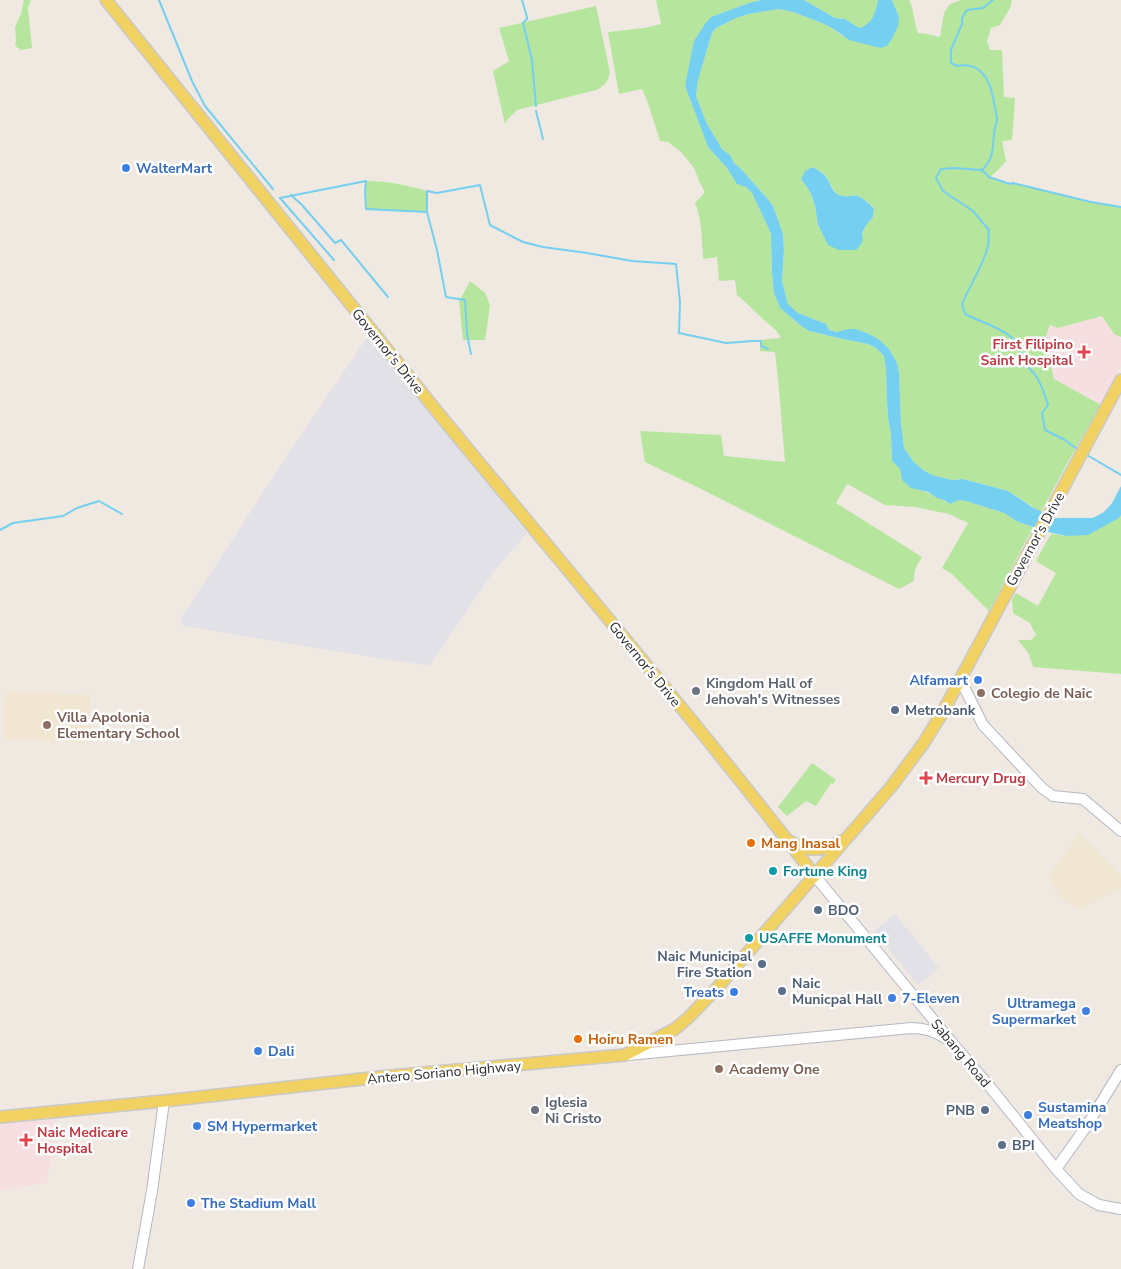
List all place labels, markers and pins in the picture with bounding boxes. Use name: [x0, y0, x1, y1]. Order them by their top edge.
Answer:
place label: WalterMart: [136, 159, 213, 178]
marker: WalterMart: [120, 162, 132, 174]
place label: First Filipino Saint Hospital: [980, 335, 1074, 370]
marker: First Filipino Saint Hospital: [1077, 345, 1091, 359]
place label: Alfamart: [909, 671, 969, 690]
place label: Kingdom Hall of Jehovah's Witnesses: [705, 674, 840, 709]
marker: Alfamart: [972, 674, 984, 686]
place label: Colegio de Naic: [991, 684, 1092, 703]
marker: Kingdom Hall of Jehovah's Witnesses: [690, 685, 702, 697]
marker: Colegio de Naic: [975, 687, 987, 699]
place label: Metrobank: [905, 701, 976, 720]
marker: Metrobank: [889, 704, 901, 716]
place label: Villa Apolonia Elementary School: [56, 708, 180, 743]
marker: Villa Apolonia Elementary School: [41, 719, 53, 731]
place label: Mercury Drug: [936, 769, 1026, 788]
marker: Mercury Drug: [920, 772, 932, 784]
place label: Mang Inasal: [761, 834, 841, 853]
marker: Mang Inasal: [745, 837, 757, 849]
place label: Fortune King: [783, 862, 867, 881]
marker: Fortune King: [767, 865, 779, 877]
place label: BDO: [828, 901, 859, 920]
marker: BDO: [812, 904, 824, 916]
place label: USAFFE Monument: [759, 929, 887, 948]
marker: USAFFE Monument: [743, 932, 755, 944]
place label: Naic Municipal Fire Station: [657, 947, 753, 982]
marker: Naic Municipal Fire Station: [756, 958, 768, 970]
place label: Naic Municpal Hall: [792, 974, 883, 1009]
place label: Treats: [684, 983, 724, 1002]
marker: Naic Municpal Hall: [776, 985, 788, 997]
marker: Treats: [728, 986, 740, 998]
place label: 7-Eleven: [902, 989, 960, 1008]
marker: 7-Eleven: [886, 992, 898, 1004]
place label: Ultramega Supermarket: [992, 994, 1077, 1029]
marker: Ultramega Supermarket: [1080, 1005, 1092, 1017]
place label: Hoiru Ramen: [588, 1030, 673, 1049]
marker: Hoiru Ramen: [572, 1033, 584, 1045]
place label: Dali: [268, 1042, 294, 1061]
marker: Dali: [252, 1045, 264, 1057]
place label: Academy One: [729, 1060, 820, 1079]
marker: Academy One: [713, 1063, 725, 1075]
place label: Iglesia Ni Cristo: [545, 1093, 602, 1128]
place label: Sustamina Meatshop: [1038, 1098, 1106, 1133]
place label: PNB: [946, 1101, 975, 1120]
marker: Iglesia Ni Cristo: [529, 1104, 541, 1116]
marker: PNB: [979, 1104, 991, 1116]
marker: Sustamina Meatshop: [1022, 1109, 1034, 1121]
place label: SM Hypermarket: [207, 1117, 318, 1136]
marker: SM Hypermarket: [191, 1120, 203, 1132]
place label: Naic Medicare Hospital: [37, 1123, 128, 1158]
marker: Naic Medicare Hospital: [19, 1133, 33, 1147]
place label: BPI: [1012, 1136, 1035, 1155]
marker: BPI: [996, 1139, 1008, 1151]
place label: The Stadium Mall: [201, 1194, 316, 1213]
marker: The Stadium Mall: [185, 1197, 197, 1209]

